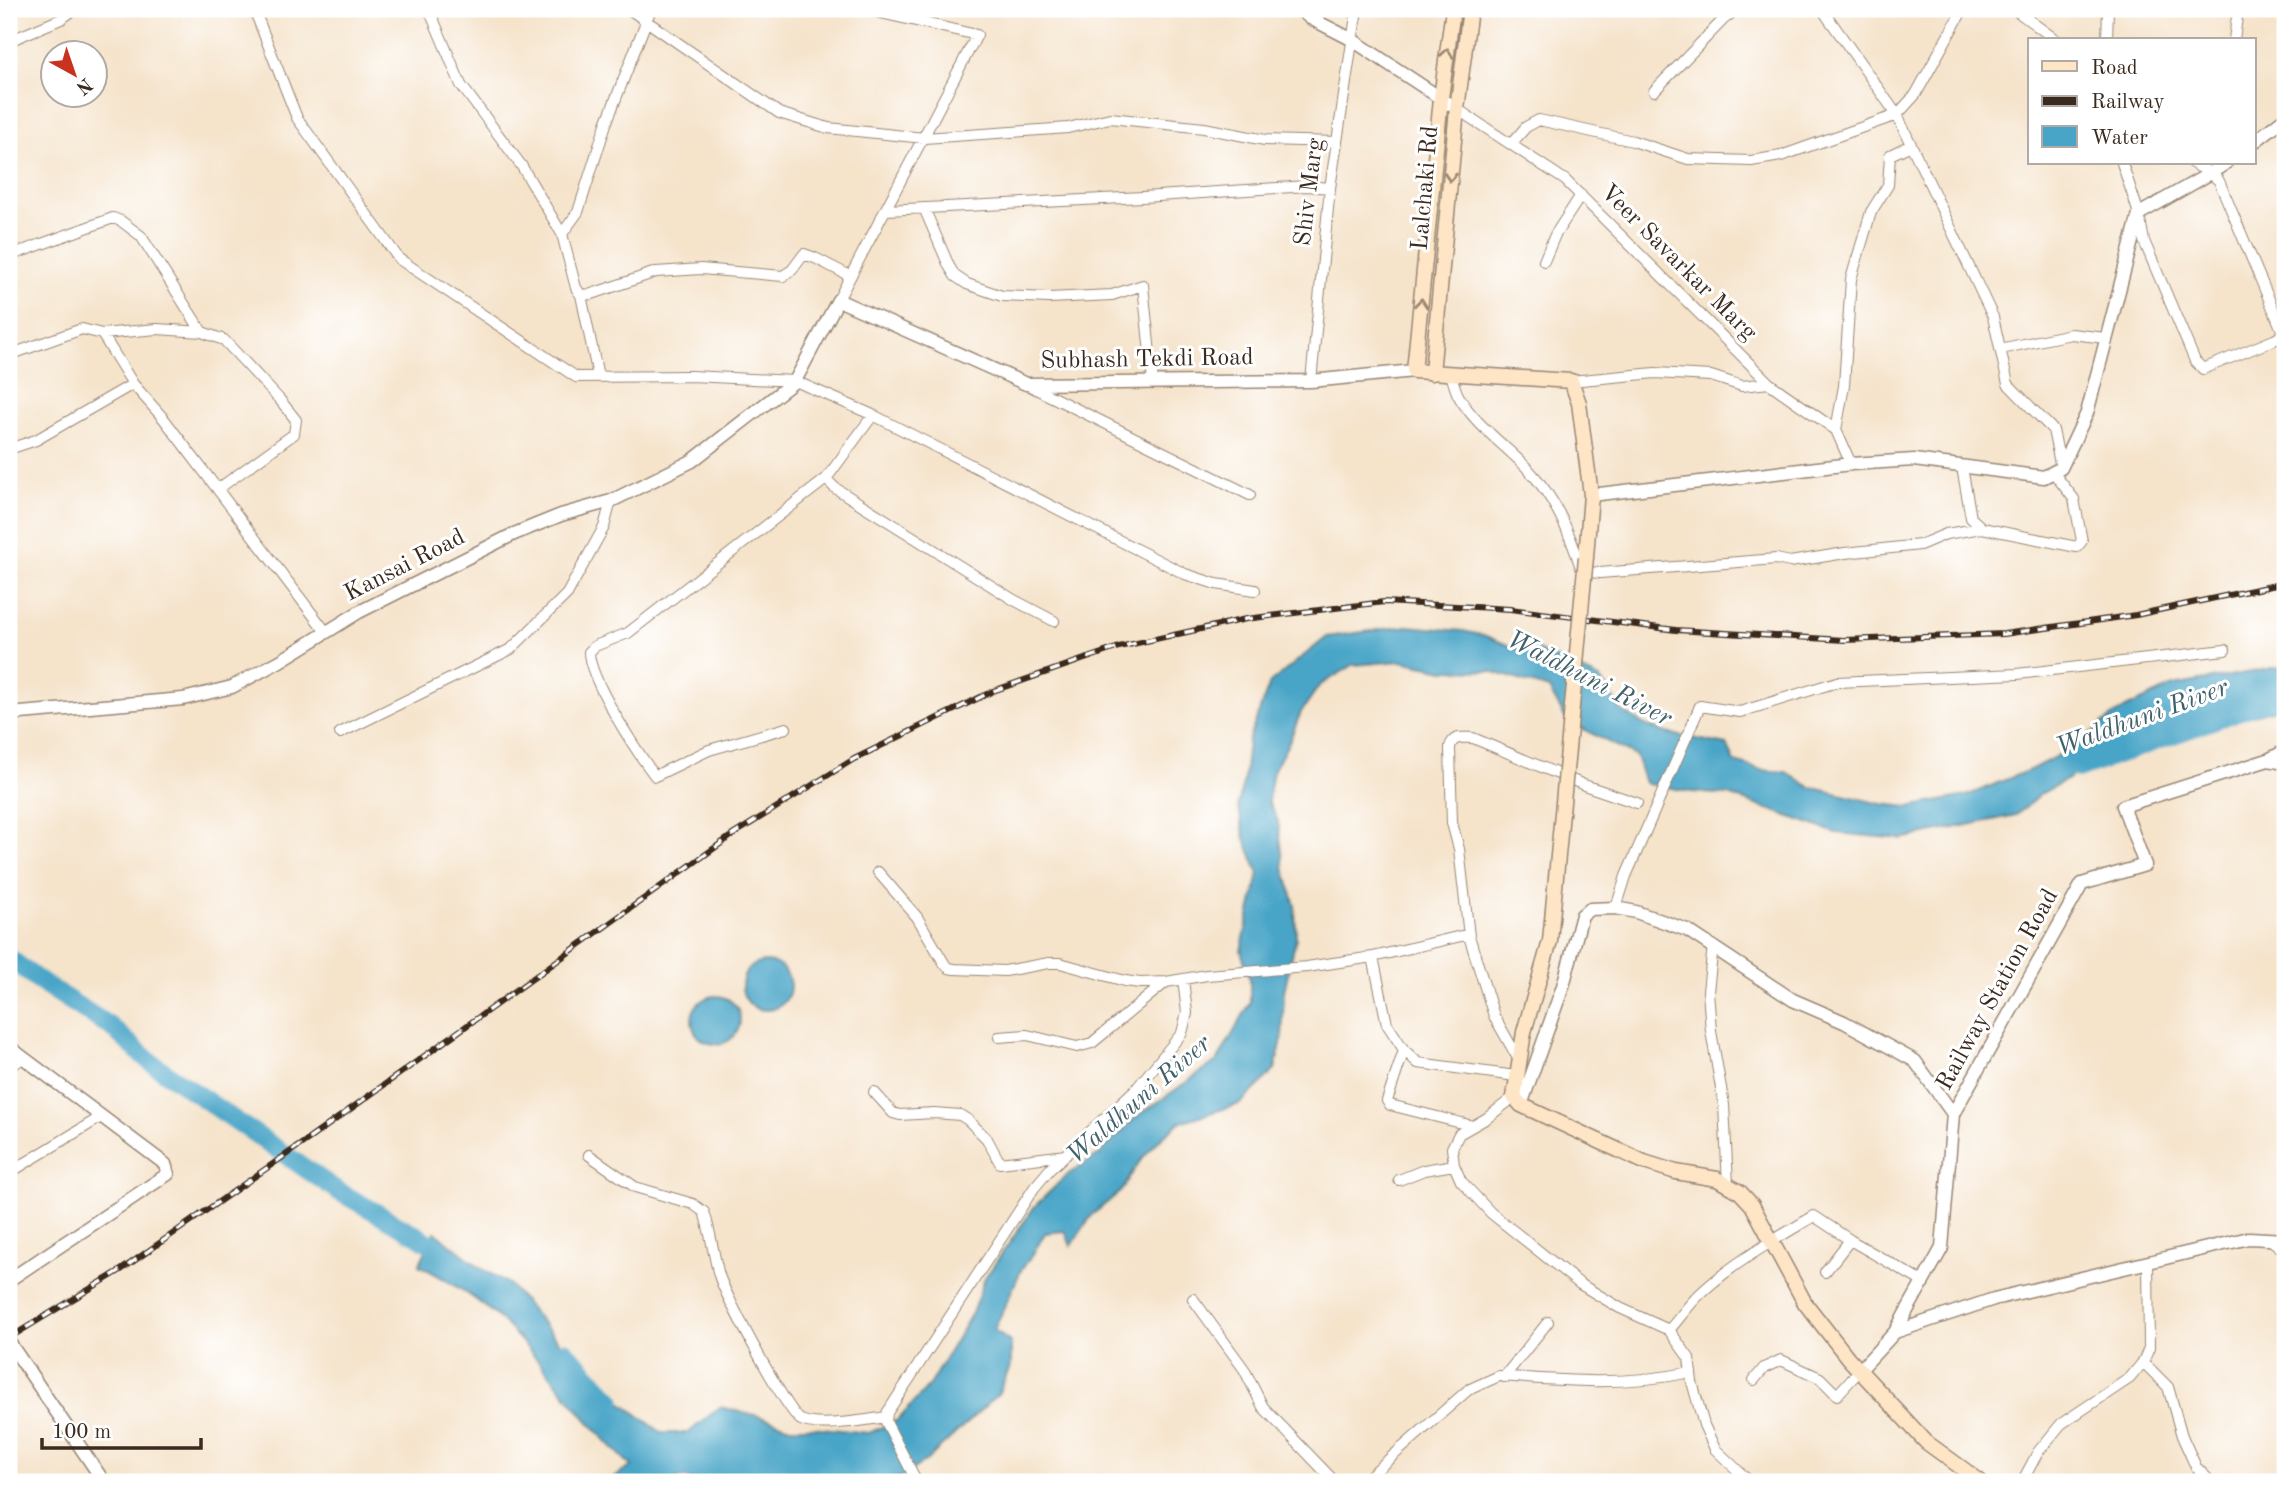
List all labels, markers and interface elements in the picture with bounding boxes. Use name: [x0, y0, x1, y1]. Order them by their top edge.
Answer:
north arrow: [38, 38, 108, 108]
legend: [2028, 38, 2256, 164]
one-way arrow: [1439, 47, 1454, 59]
text: Road: [2091, 58, 2138, 79]
text: N: [71, 73, 95, 97]
text: Railway: [2091, 92, 2165, 113]
street label: Lalchaki Rd: [1409, 125, 1443, 251]
text: Water: [2091, 128, 2148, 149]
street label: Shiv Marg: [1291, 137, 1329, 247]
one-way arrow: [1443, 171, 1458, 183]
street label: Veer Savarkar Marg: [1595, 180, 1761, 346]
one-way arrow: [1413, 298, 1428, 309]
street label: Subhash Tekdi Road: [1040, 346, 1254, 374]
street label: Kansai Road: [341, 525, 469, 607]
water label: Waldhuni River: [1502, 626, 1677, 732]
water label: Waldhuni River: [2052, 674, 2233, 761]
street label: Railway Station Road: [1933, 885, 2063, 1095]
water label: Waldhuni River: [1062, 1030, 1217, 1169]
scale bar: [42, 1407, 201, 1451]
text: 100 m: [52, 1422, 111, 1443]

